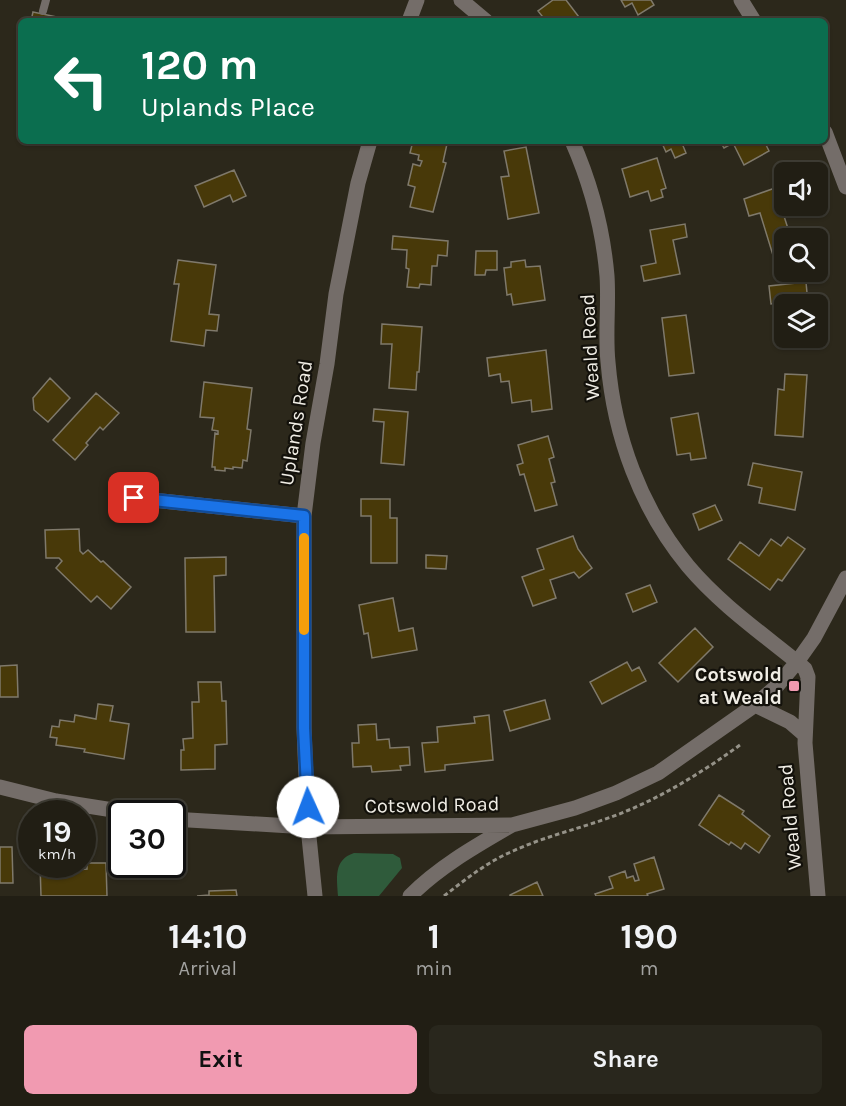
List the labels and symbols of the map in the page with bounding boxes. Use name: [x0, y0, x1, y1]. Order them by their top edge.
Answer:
street label: Weald Road: [576, 293, 604, 401]
street label: Uplands Road: [275, 359, 317, 487]
pin: [108, 472, 159, 523]
place label: Cotswold at Weald: [695, 663, 782, 709]
marker: Cotswold at Weald: [787, 679, 801, 693]
street label: Weald Road: [774, 763, 806, 871]
position arrow: [276, 775, 340, 839]
street label: Cotswold Road: [364, 792, 500, 818]
speed limit sign: 30: [108, 800, 186, 878]

